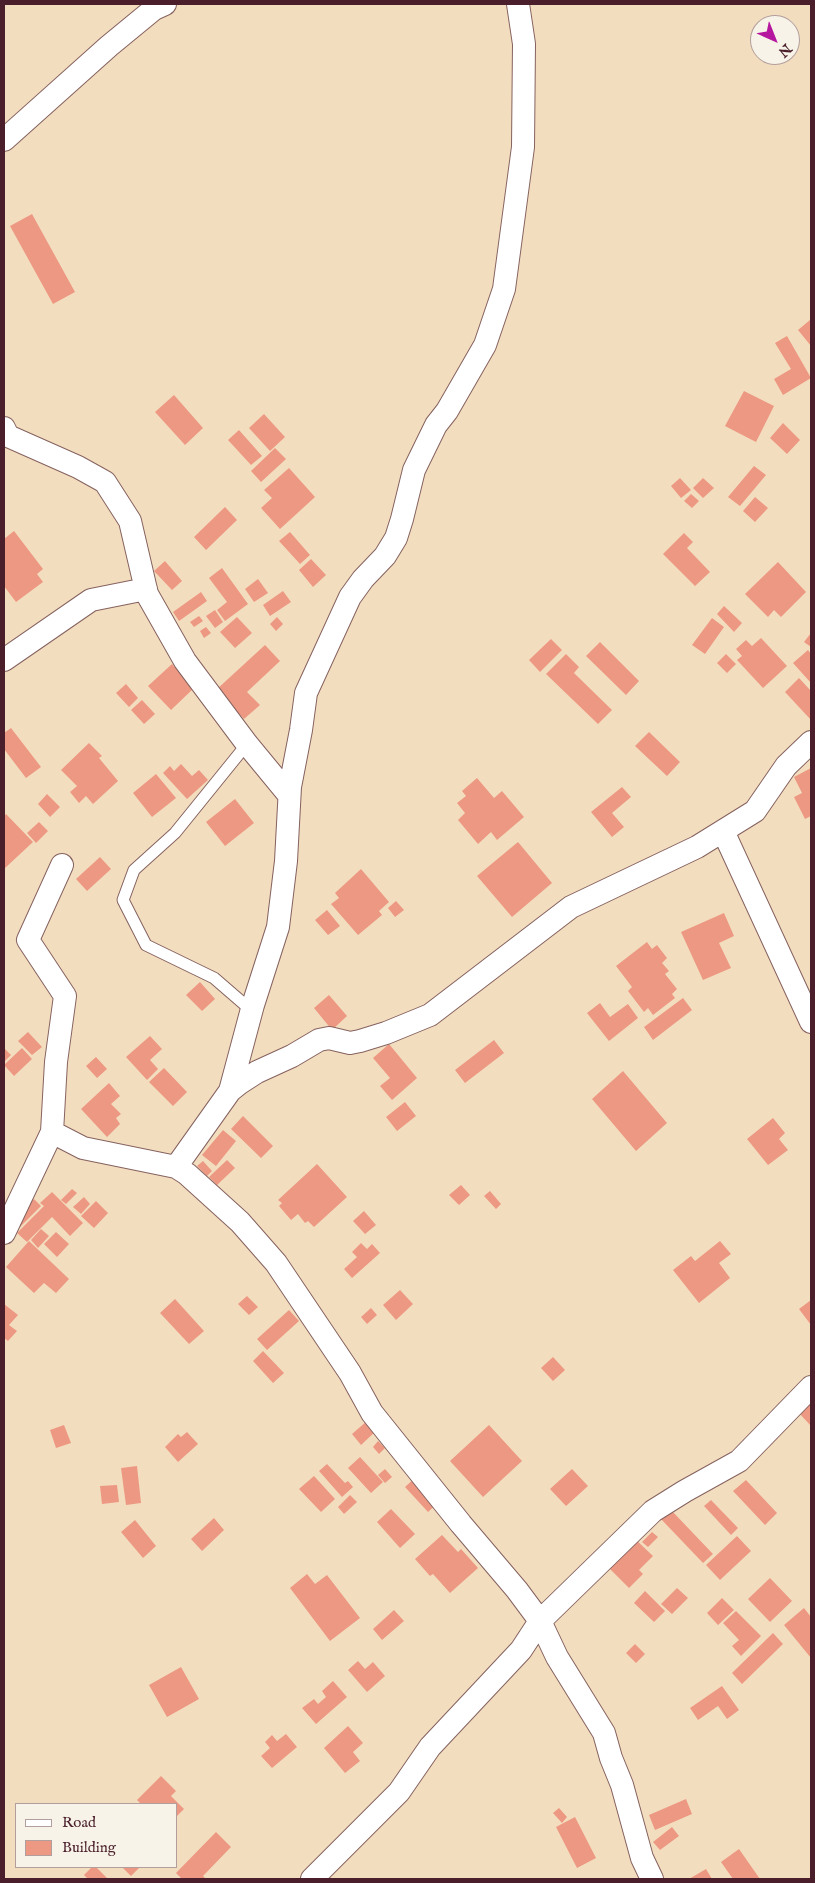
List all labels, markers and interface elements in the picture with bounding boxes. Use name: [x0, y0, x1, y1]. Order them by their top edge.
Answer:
north arrow: [750, 15, 800, 65]
text: N: [774, 39, 795, 61]
legend: [15, 1803, 178, 1868]
text: Road: [62, 1813, 96, 1832]
text: Building: [62, 1838, 116, 1857]

